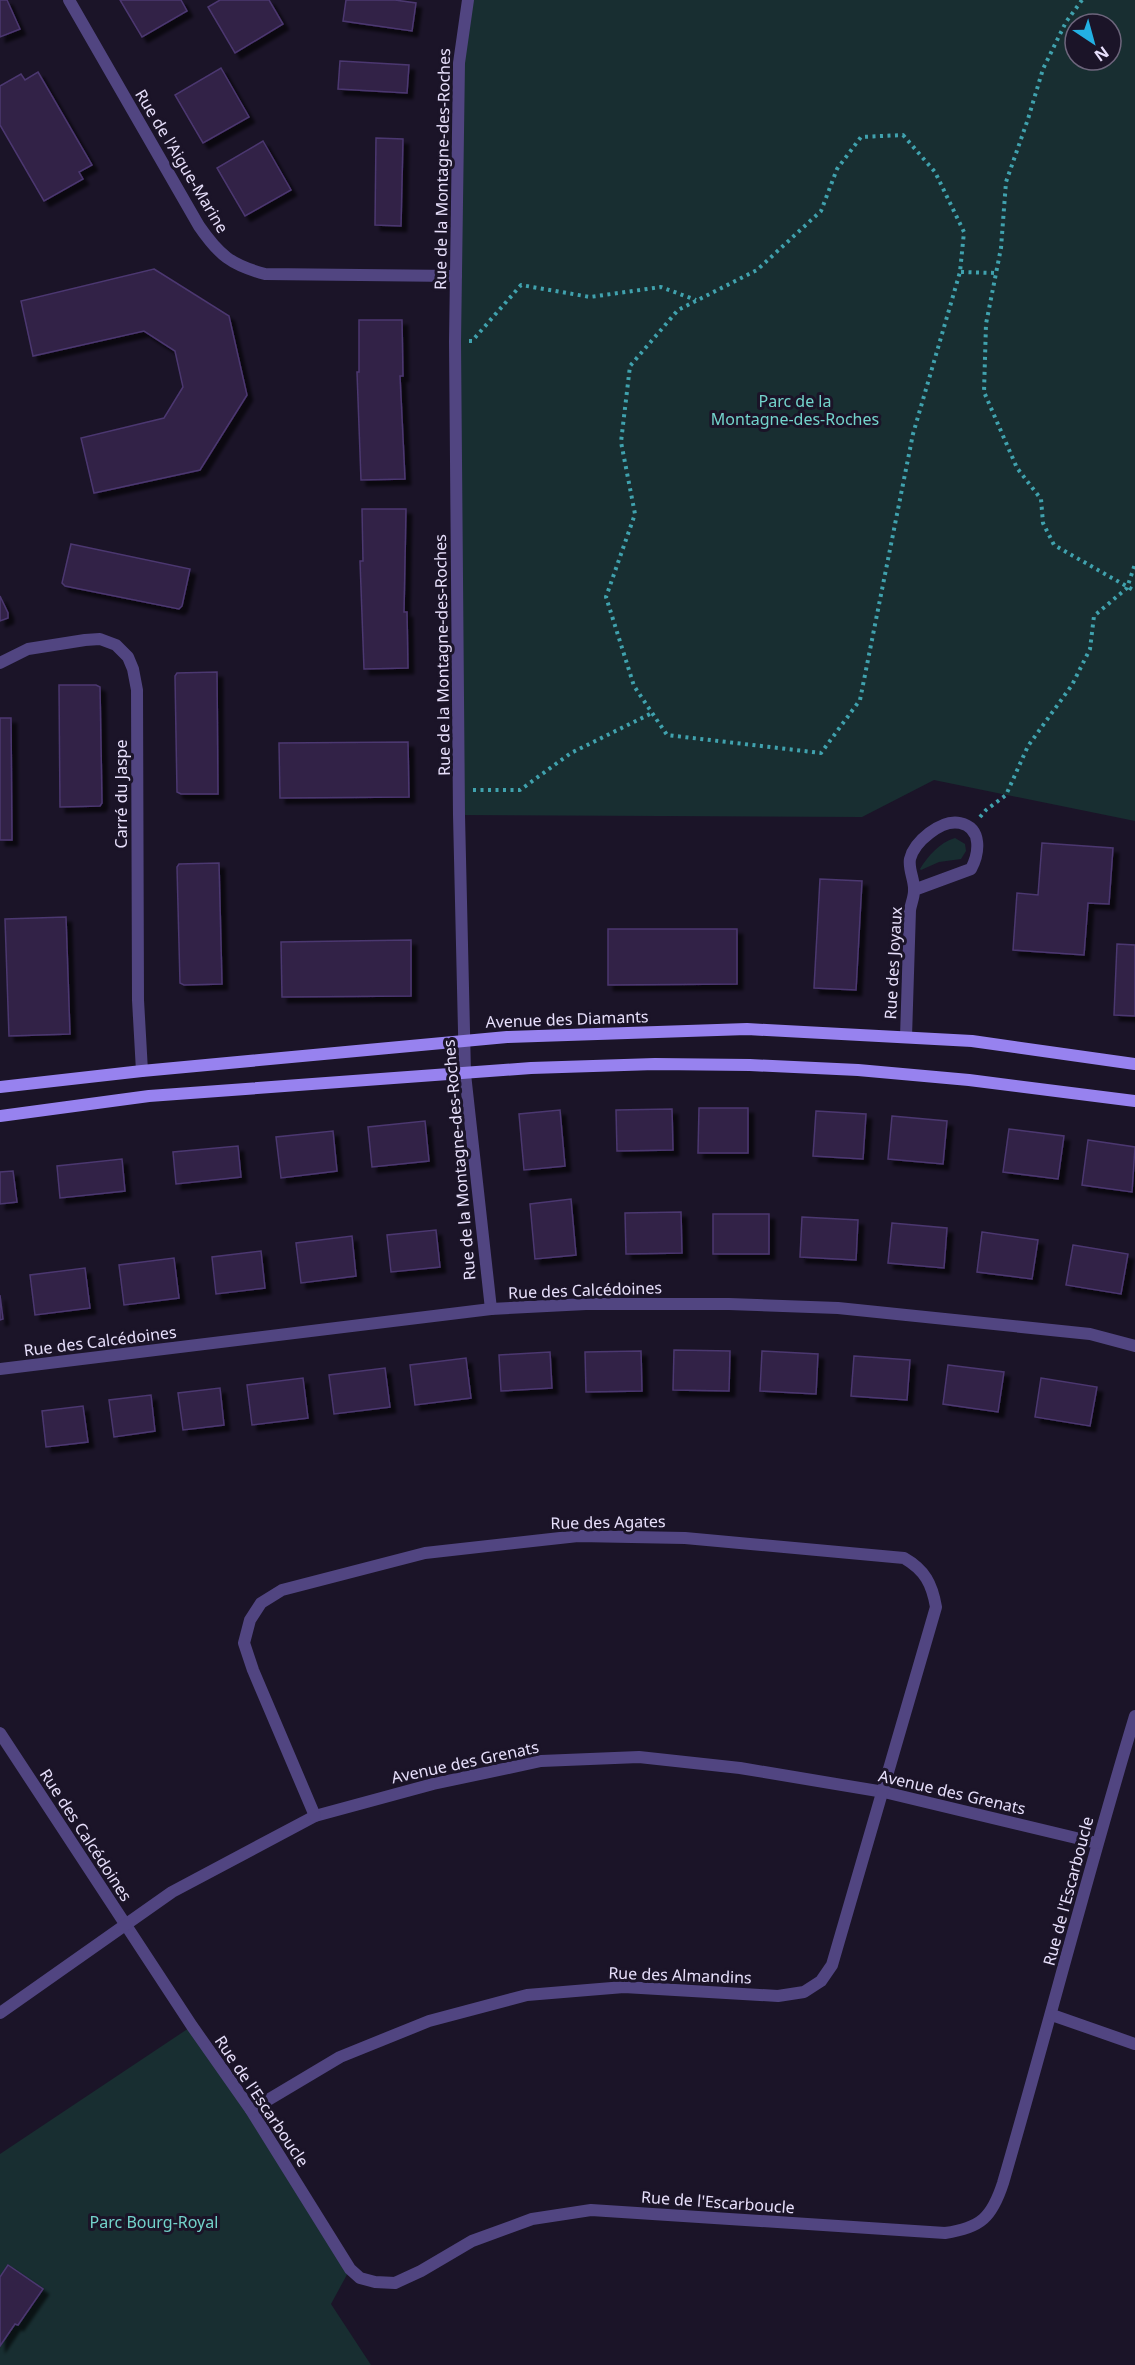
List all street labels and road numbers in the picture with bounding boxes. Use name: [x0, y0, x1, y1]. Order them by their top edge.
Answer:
street label: Rue de la Montagne-des-Roches: [429, 48, 455, 290]
street label: Rue de l'Aigue-Marine: [130, 85, 234, 237]
street label: Rue de la Montagne-des-Roches: [429, 534, 455, 776]
street label: Carré du Jaspe: [110, 740, 132, 848]
street label: Rue des Joyaux: [879, 906, 907, 1020]
street label: Avenue des Diamants: [485, 1005, 649, 1033]
street label: Rue de la Montagne-des-Roches: [438, 1039, 480, 1281]
street label: Rue des Calcédoines: [508, 1276, 662, 1304]
street label: Rue des Calcédoines: [22, 1321, 178, 1361]
street label: Rue des Agates: [550, 1510, 666, 1534]
street label: Avenue des Grenats: [389, 1736, 541, 1788]
street label: Rue des Calcédoines: [35, 1764, 137, 1906]
street label: Avenue des Grenats: [876, 1764, 1028, 1820]
street label: Rue de l'Escarboucle: [1037, 1814, 1099, 1968]
street label: Rue des Almandins: [608, 1962, 752, 1988]
street label: Rue de l'Escarboucle: [210, 2031, 314, 2171]
street label: Rue de l'Escarboucle: [640, 2186, 796, 2218]

